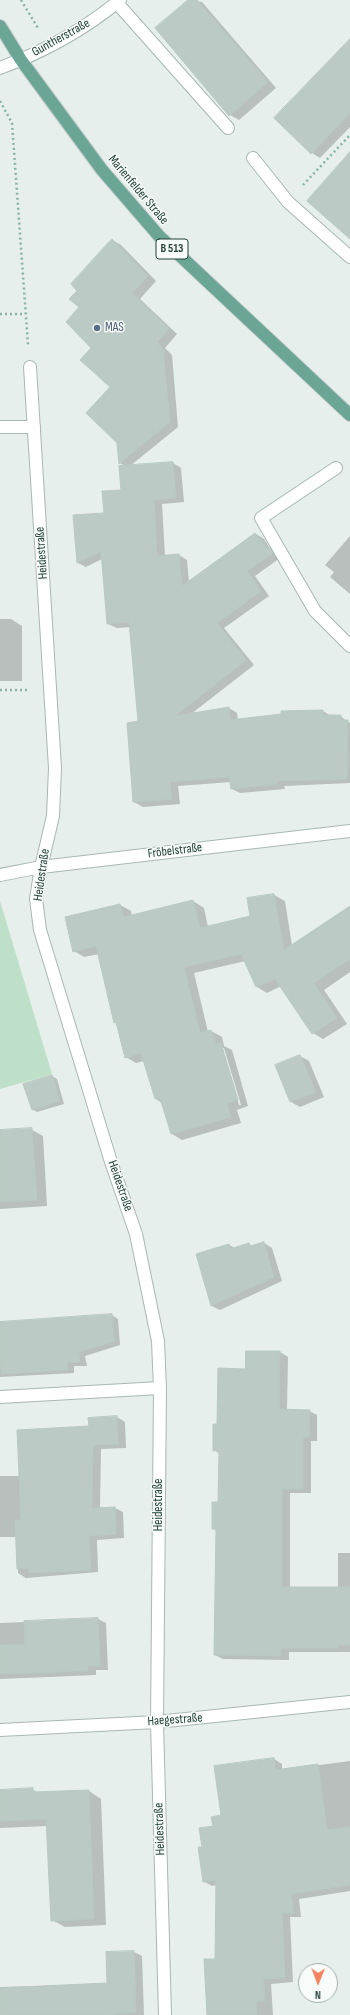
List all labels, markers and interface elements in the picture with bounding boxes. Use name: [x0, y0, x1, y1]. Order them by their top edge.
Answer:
street label: Guntherstraße: [29, 16, 93, 60]
street label: Marienfelder Straße: [104, 152, 172, 228]
road number: B 513: [156, 239, 188, 259]
place label: MAS: [105, 320, 124, 336]
marker: MAS: [92, 323, 102, 333]
street label: Heidestraße: [32, 526, 52, 580]
street label: Fröbelstraße: [147, 840, 203, 862]
street label: Heidestraße: [31, 848, 53, 902]
street label: Heidestraße: [104, 1159, 136, 1213]
street label: Heidestraße: [151, 1479, 167, 1531]
street label: Haegestraße: [147, 1710, 203, 1730]
street label: Heidestraße: [151, 1802, 169, 1856]
north arrow: [298, 1963, 338, 2003]
text: N: [315, 1988, 321, 2001]

